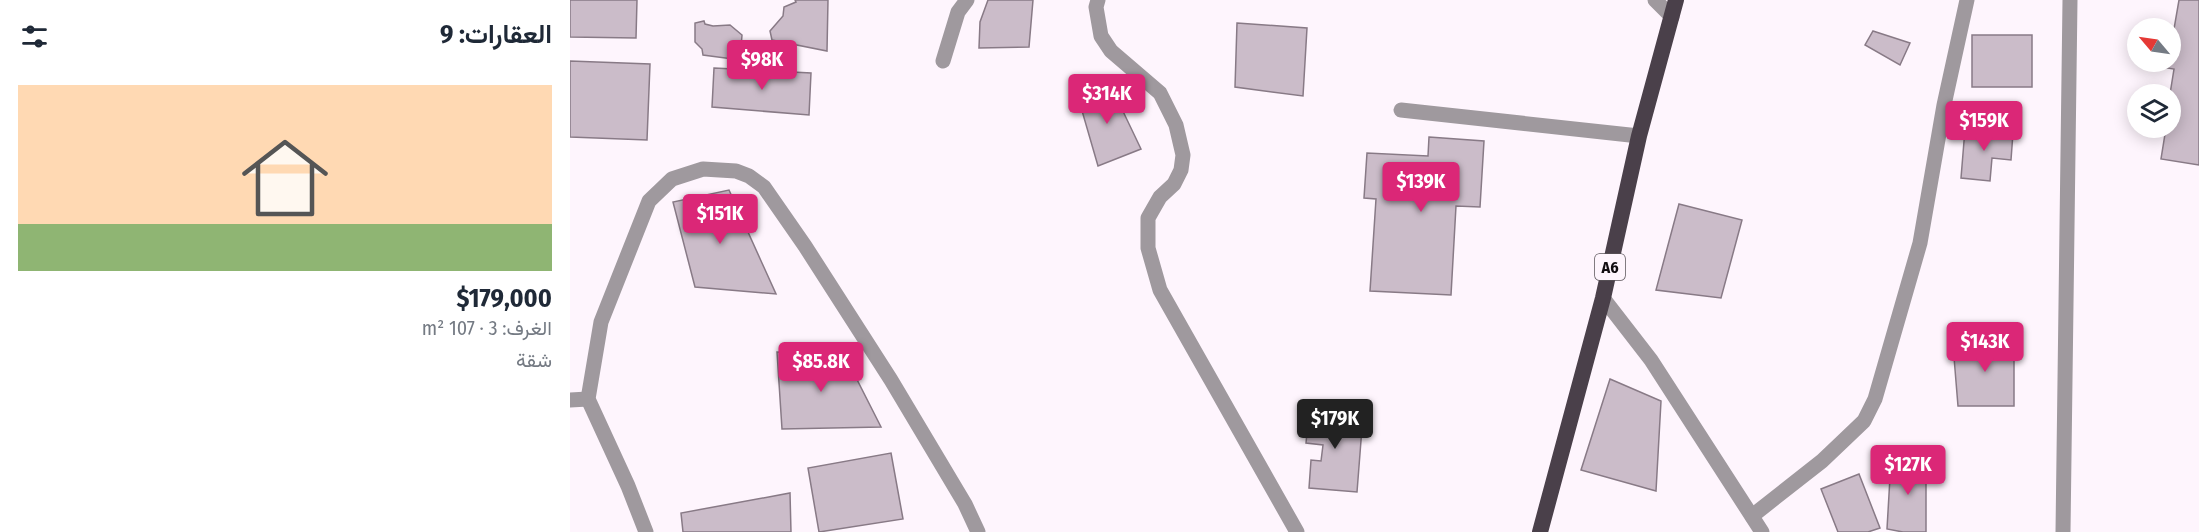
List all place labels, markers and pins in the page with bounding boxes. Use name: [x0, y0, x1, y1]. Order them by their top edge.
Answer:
pin: $98K: [726, 40, 798, 91]
pin: $314K: [1065, 74, 1149, 125]
pin: $159K: [1942, 101, 2026, 152]
pin: $139K: [1379, 162, 1463, 213]
pin: $151K: [678, 194, 762, 245]
pin: $143K: [1943, 322, 2027, 373]
pin: $85.8K: [772, 342, 870, 393]
pin: $179K: [1293, 399, 1377, 450]
pin: $127K: [1866, 445, 1950, 496]

